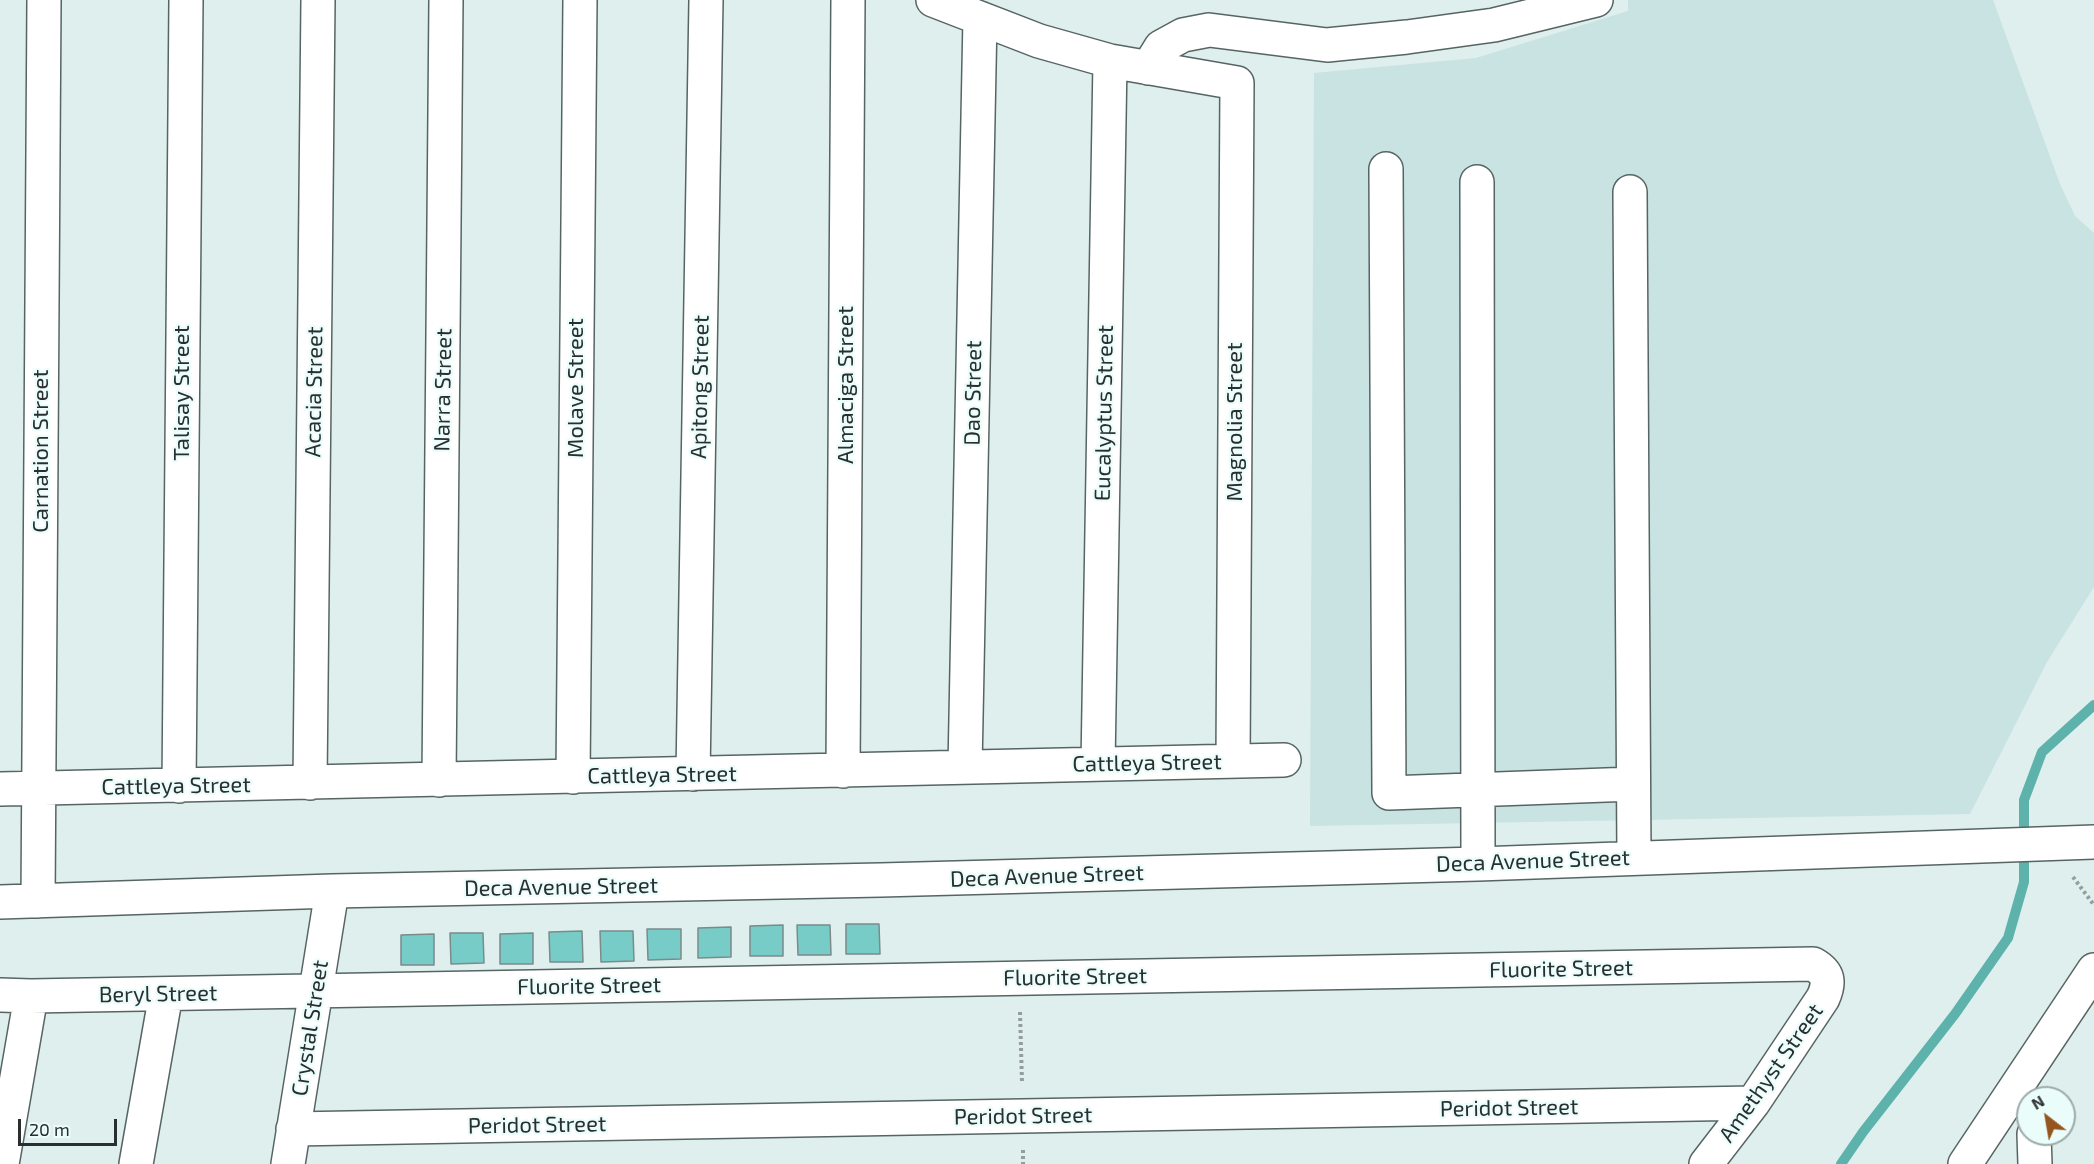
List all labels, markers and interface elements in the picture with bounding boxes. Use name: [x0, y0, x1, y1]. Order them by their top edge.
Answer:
street label: Almaciga Street: [833, 306, 859, 464]
street label: Apitong Street: [686, 315, 714, 459]
street label: Molave Street: [563, 318, 589, 458]
street label: Talisay Street: [169, 325, 195, 461]
street label: Eucalyptus Street: [1089, 325, 1119, 501]
street label: Acacia Street: [300, 326, 328, 458]
street label: Narra Street: [429, 328, 457, 452]
street label: Dao Street: [959, 340, 987, 446]
street label: Magnolia Street: [1222, 342, 1248, 502]
street label: Carnation Street: [28, 369, 54, 533]
street label: Cattleya Street: [1072, 748, 1222, 778]
street label: Cattleya Street: [587, 760, 737, 790]
street label: Cattleya Street: [101, 771, 251, 801]
street label: Deca Avenue Street: [1436, 844, 1630, 878]
street label: Deca Avenue Street: [950, 859, 1144, 893]
street label: Deca Avenue Street: [464, 872, 658, 902]
street label: Fluorite Street: [1489, 955, 1633, 983]
street label: Crystal Street: [286, 958, 334, 1098]
street label: Fluorite Street: [1003, 963, 1147, 991]
street label: Fluorite Street: [517, 972, 661, 1000]
street label: Beryl Street: [99, 980, 217, 1008]
street label: Amethyst Street: [1713, 999, 1829, 1147]
north arrow: [2016, 1086, 2076, 1146]
text: N: [2028, 1091, 2047, 1113]
street label: Peridot Street: [1440, 1094, 1578, 1122]
street label: Peridot Street: [954, 1102, 1092, 1130]
scale bar: [21, 1107, 120, 1145]
street label: Peridot Street: [468, 1111, 606, 1139]
text: 20 m: [29, 1118, 70, 1140]

